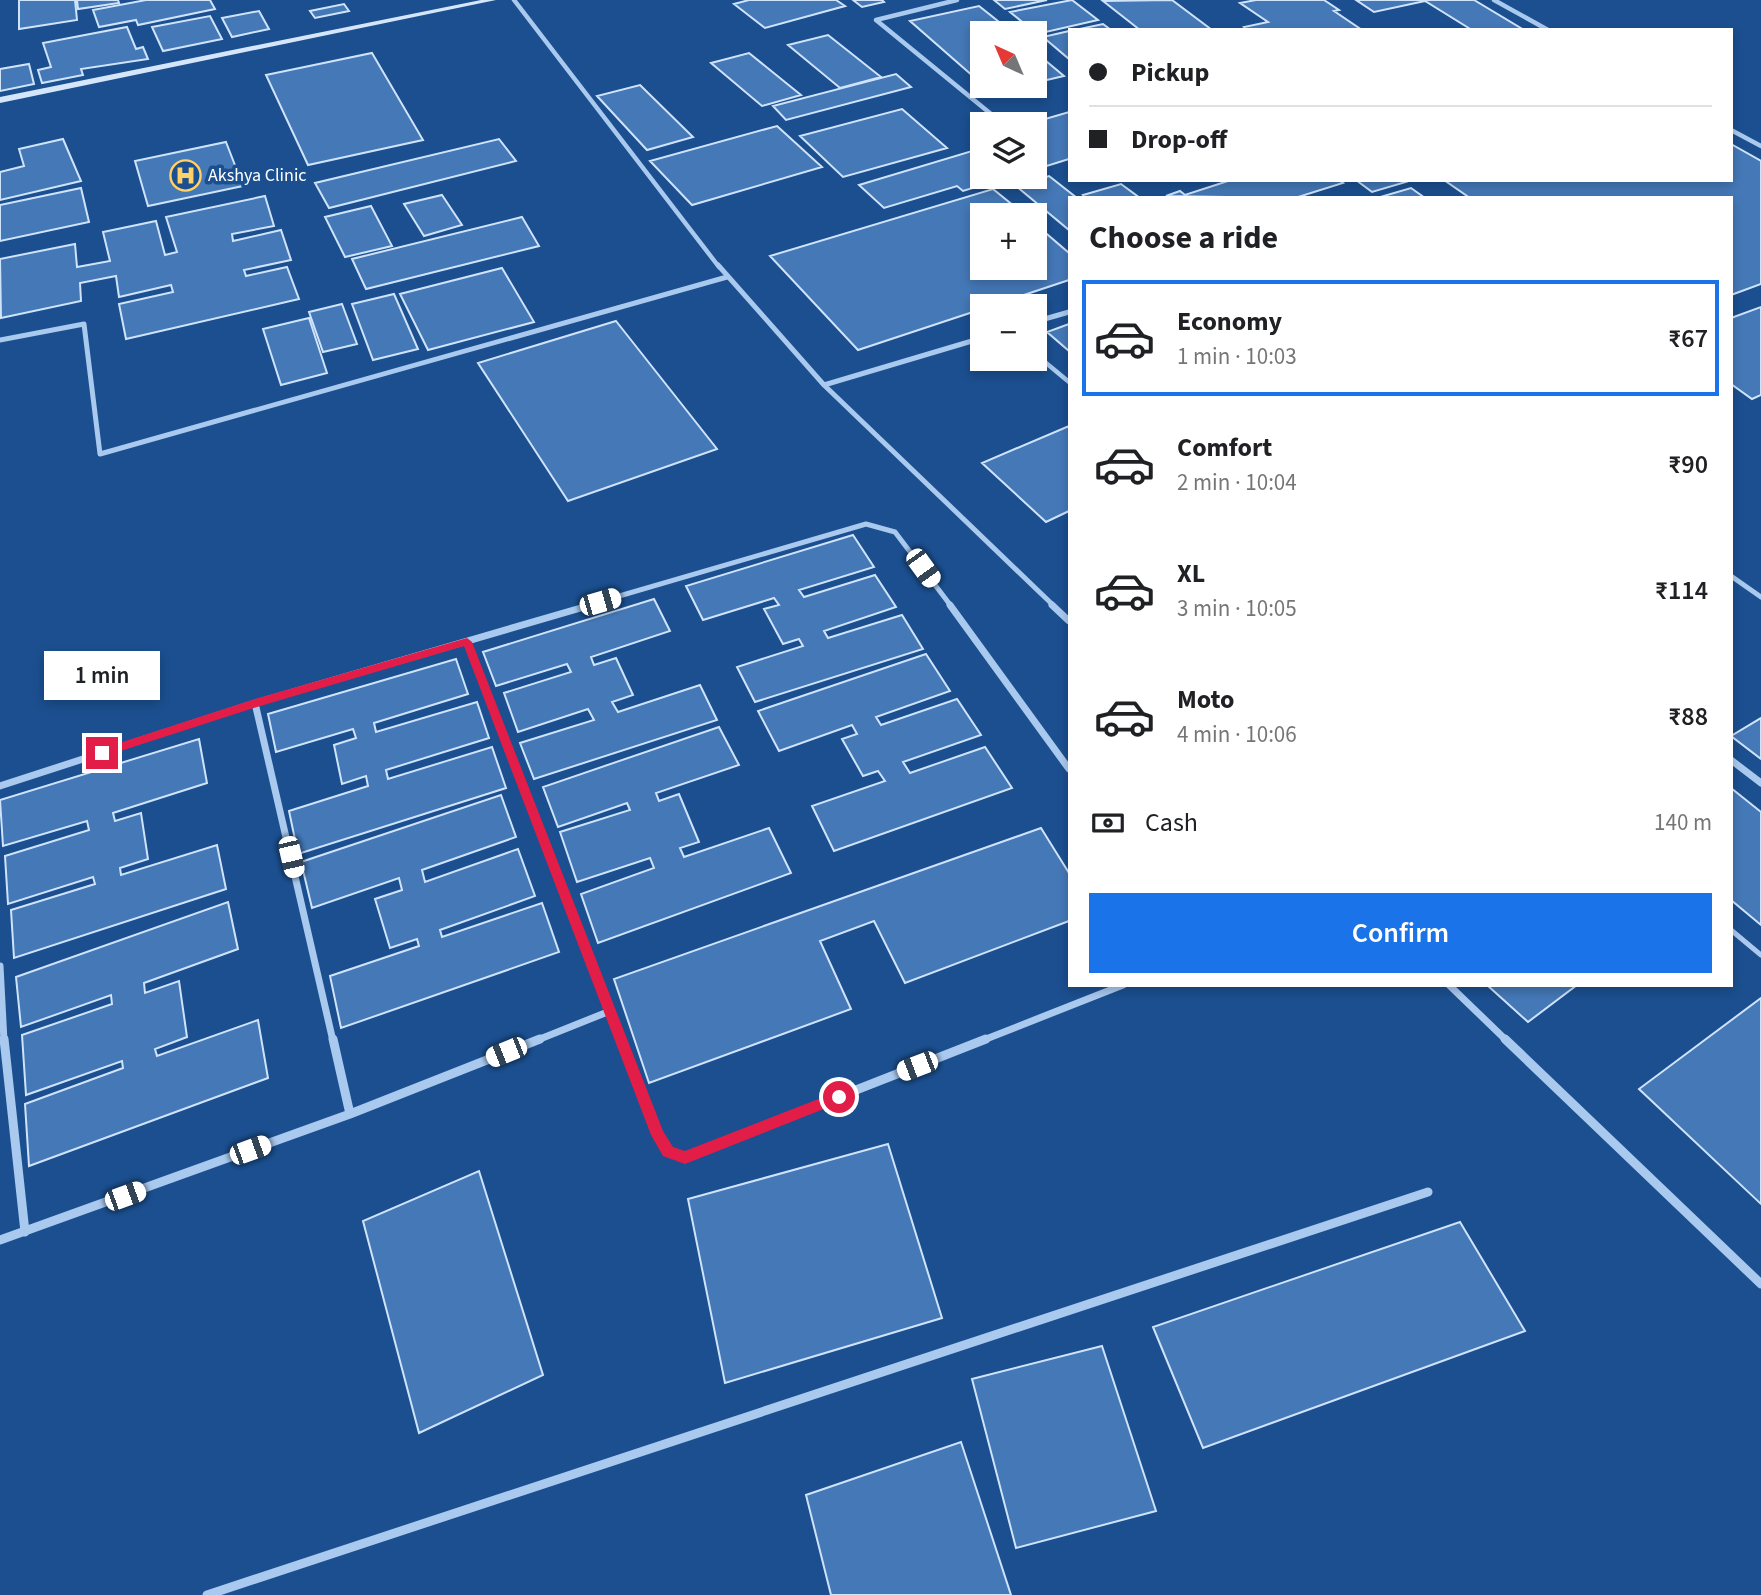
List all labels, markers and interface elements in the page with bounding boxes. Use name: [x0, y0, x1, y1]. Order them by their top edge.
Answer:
north arrow: [970, 21, 1046, 98]
map controls: [970, 21, 1047, 371]
text: Pickup: [1131, 54, 1209, 91]
button: layers: [970, 112, 1047, 189]
text: Drop-off: [1131, 121, 1227, 158]
hospital icon: Akshya Clinic: [168, 158, 202, 192]
place label: Akshya Clinic: [208, 163, 307, 188]
button: +: [970, 203, 1047, 280]
text: Choose a ride: [1089, 215, 1278, 261]
button: −: [970, 294, 1047, 371]
text: Economy: [1177, 303, 1282, 340]
icon: car: [1093, 307, 1156, 370]
text: ₹67: [1668, 320, 1708, 357]
text: 1 min · 10:03: [1177, 340, 1297, 373]
text: Comfort: [1177, 429, 1272, 466]
icon: car: [1093, 433, 1156, 496]
text: ₹90: [1668, 446, 1708, 483]
text: 2 min · 10:04: [1177, 466, 1297, 499]
car: [903, 545, 944, 591]
text: XL: [1177, 555, 1205, 592]
icon: car: [1093, 559, 1156, 622]
text: ₹114: [1655, 572, 1708, 609]
car: [577, 586, 624, 618]
text: 3 min · 10:05: [1177, 592, 1297, 625]
callout: 1 min: [44, 652, 160, 700]
text: 1 min: [75, 659, 129, 692]
text: Moto: [1177, 681, 1234, 718]
icon: car: [1093, 685, 1156, 748]
text: ₹88: [1668, 698, 1708, 735]
text: 4 min · 10:06: [1177, 718, 1297, 751]
route end: [86, 737, 118, 769]
icon: cash: [1089, 804, 1127, 842]
text: Cash: [1145, 804, 1198, 841]
text: 140 m: [1654, 806, 1712, 839]
car: [277, 834, 306, 880]
button: Confirm: [1089, 893, 1712, 973]
car: [483, 1034, 530, 1070]
car: [894, 1049, 941, 1083]
route start: [823, 1081, 855, 1113]
car: [227, 1133, 274, 1167]
car: [102, 1179, 149, 1213]

